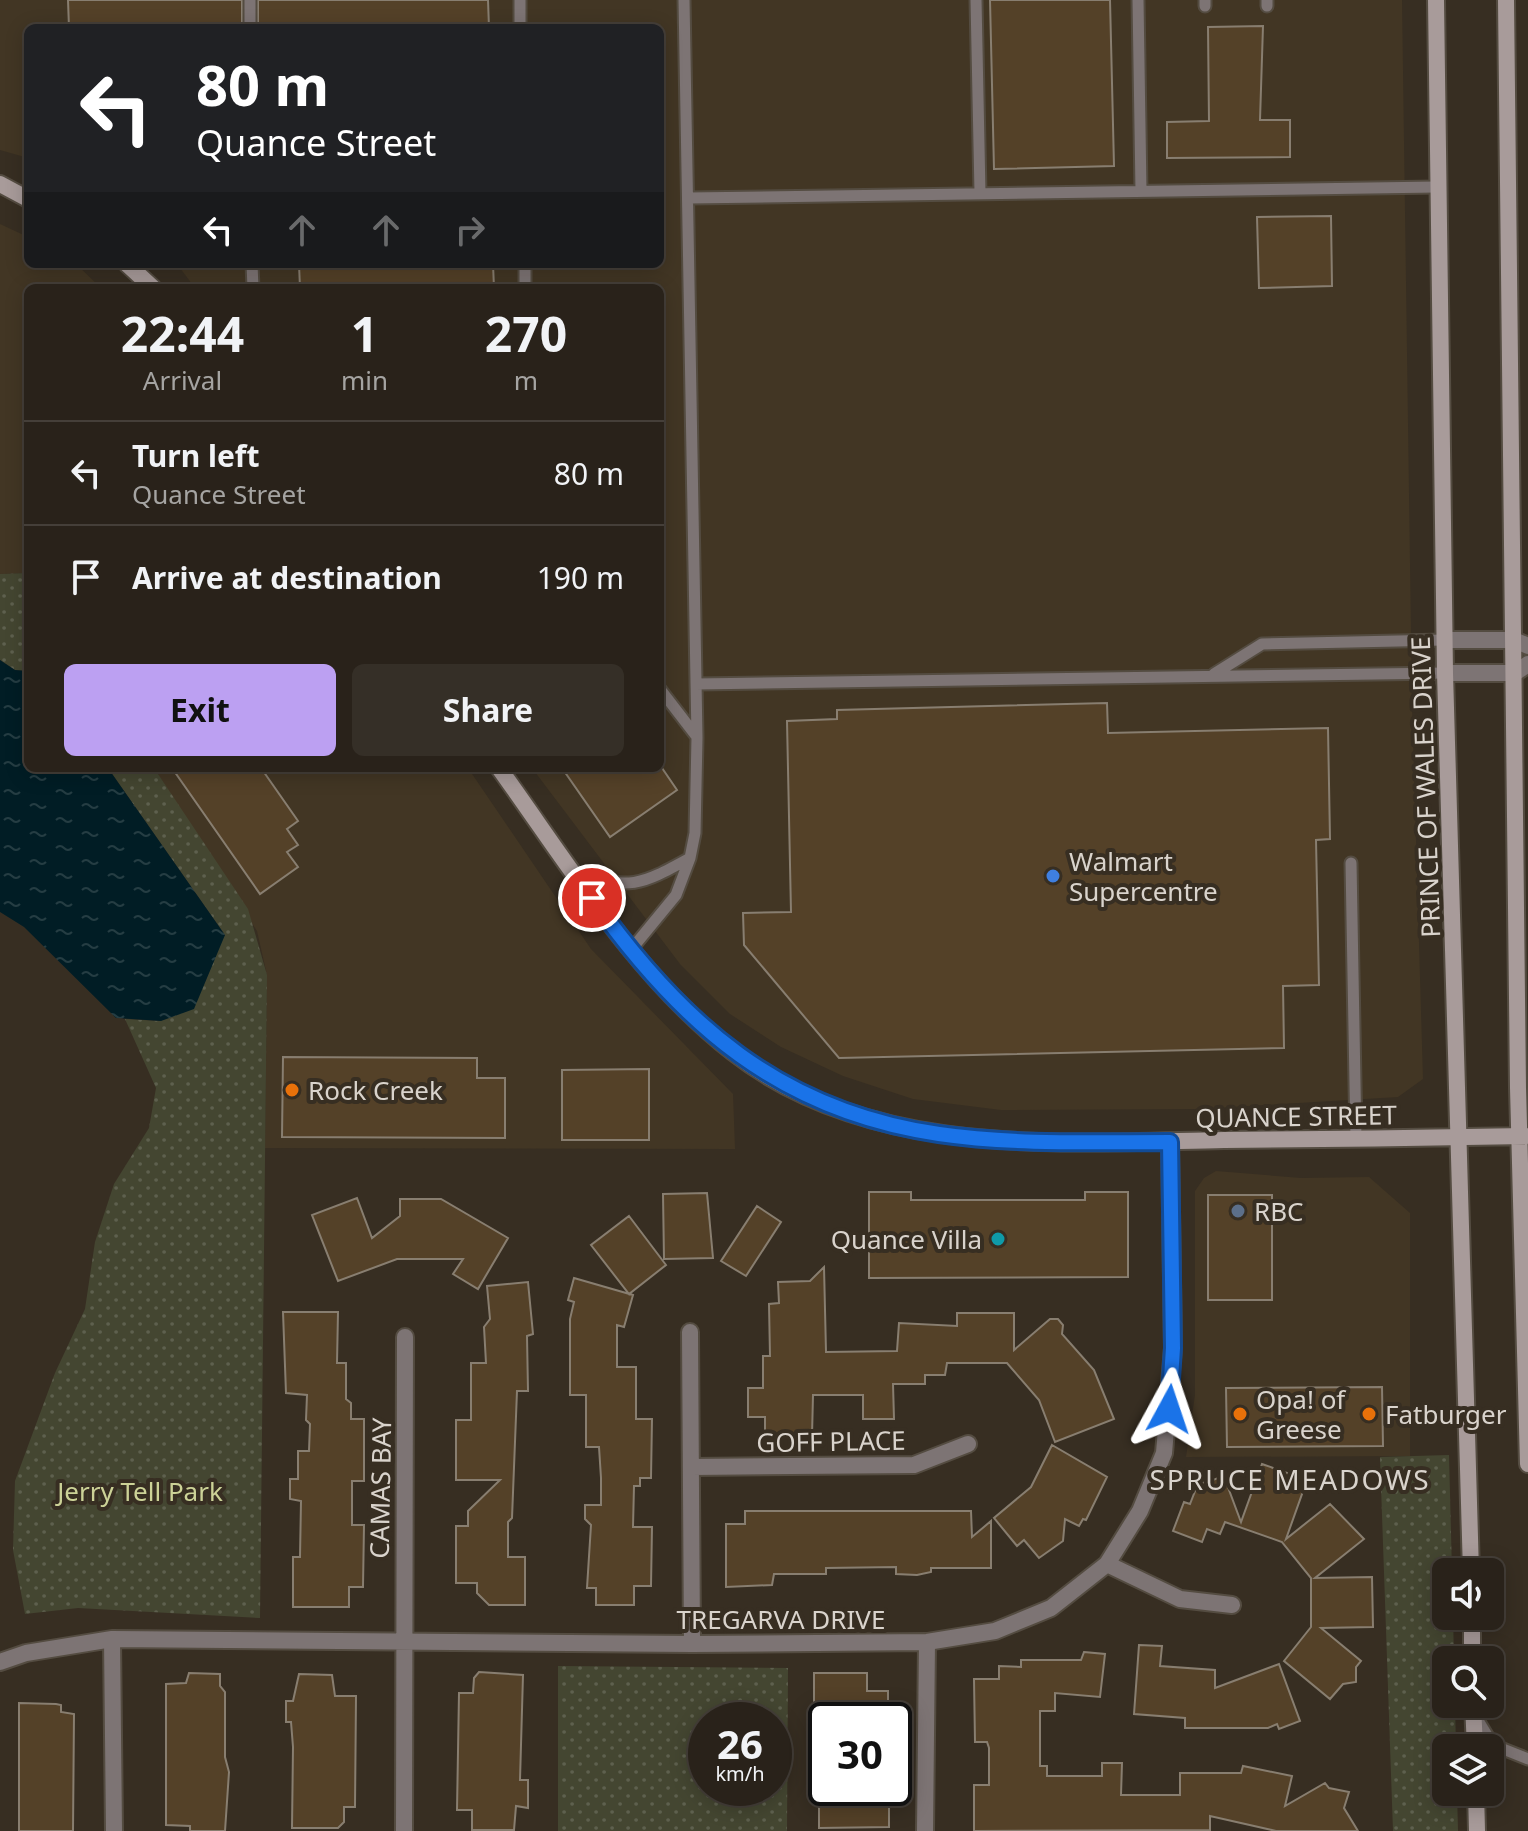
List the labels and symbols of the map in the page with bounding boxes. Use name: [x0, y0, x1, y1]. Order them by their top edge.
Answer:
street label: PRINCE OF WALES DRIVE: [1402, 636, 1448, 938]
place label: Walmart Supercentre: [1069, 843, 1218, 909]
pin: [558, 864, 626, 932]
marker: Walmart Supercentre: [1044, 867, 1062, 885]
place label: Rock Creek: [308, 1072, 443, 1108]
marker: Rock Creek: [283, 1081, 301, 1099]
street label: QUANCE STREET: [1195, 1096, 1398, 1136]
place label: RBC: [1254, 1193, 1304, 1229]
marker: RBC: [1229, 1202, 1247, 1220]
place label: Quance Villa: [831, 1221, 982, 1257]
marker: Quance Villa: [989, 1230, 1007, 1248]
position arrow: [1127, 1367, 1211, 1451]
place label: Opa! of Greese: [1256, 1381, 1347, 1447]
place label: Fatburger: [1385, 1396, 1507, 1432]
marker: Opa! of Greese: [1231, 1405, 1249, 1423]
marker: Fatburger: [1360, 1405, 1378, 1423]
street label: CAMAS BAY: [361, 1417, 399, 1559]
street label: GOFF PLACE: [756, 1422, 906, 1460]
district label: SPRUCE MEADOWS: [1149, 1460, 1431, 1498]
park label: Jerry Tell Park: [54, 1473, 223, 1509]
street label: TREGARVA DRIVE: [677, 1601, 885, 1637]
speed limit sign: 30: [808, 1702, 912, 1806]

